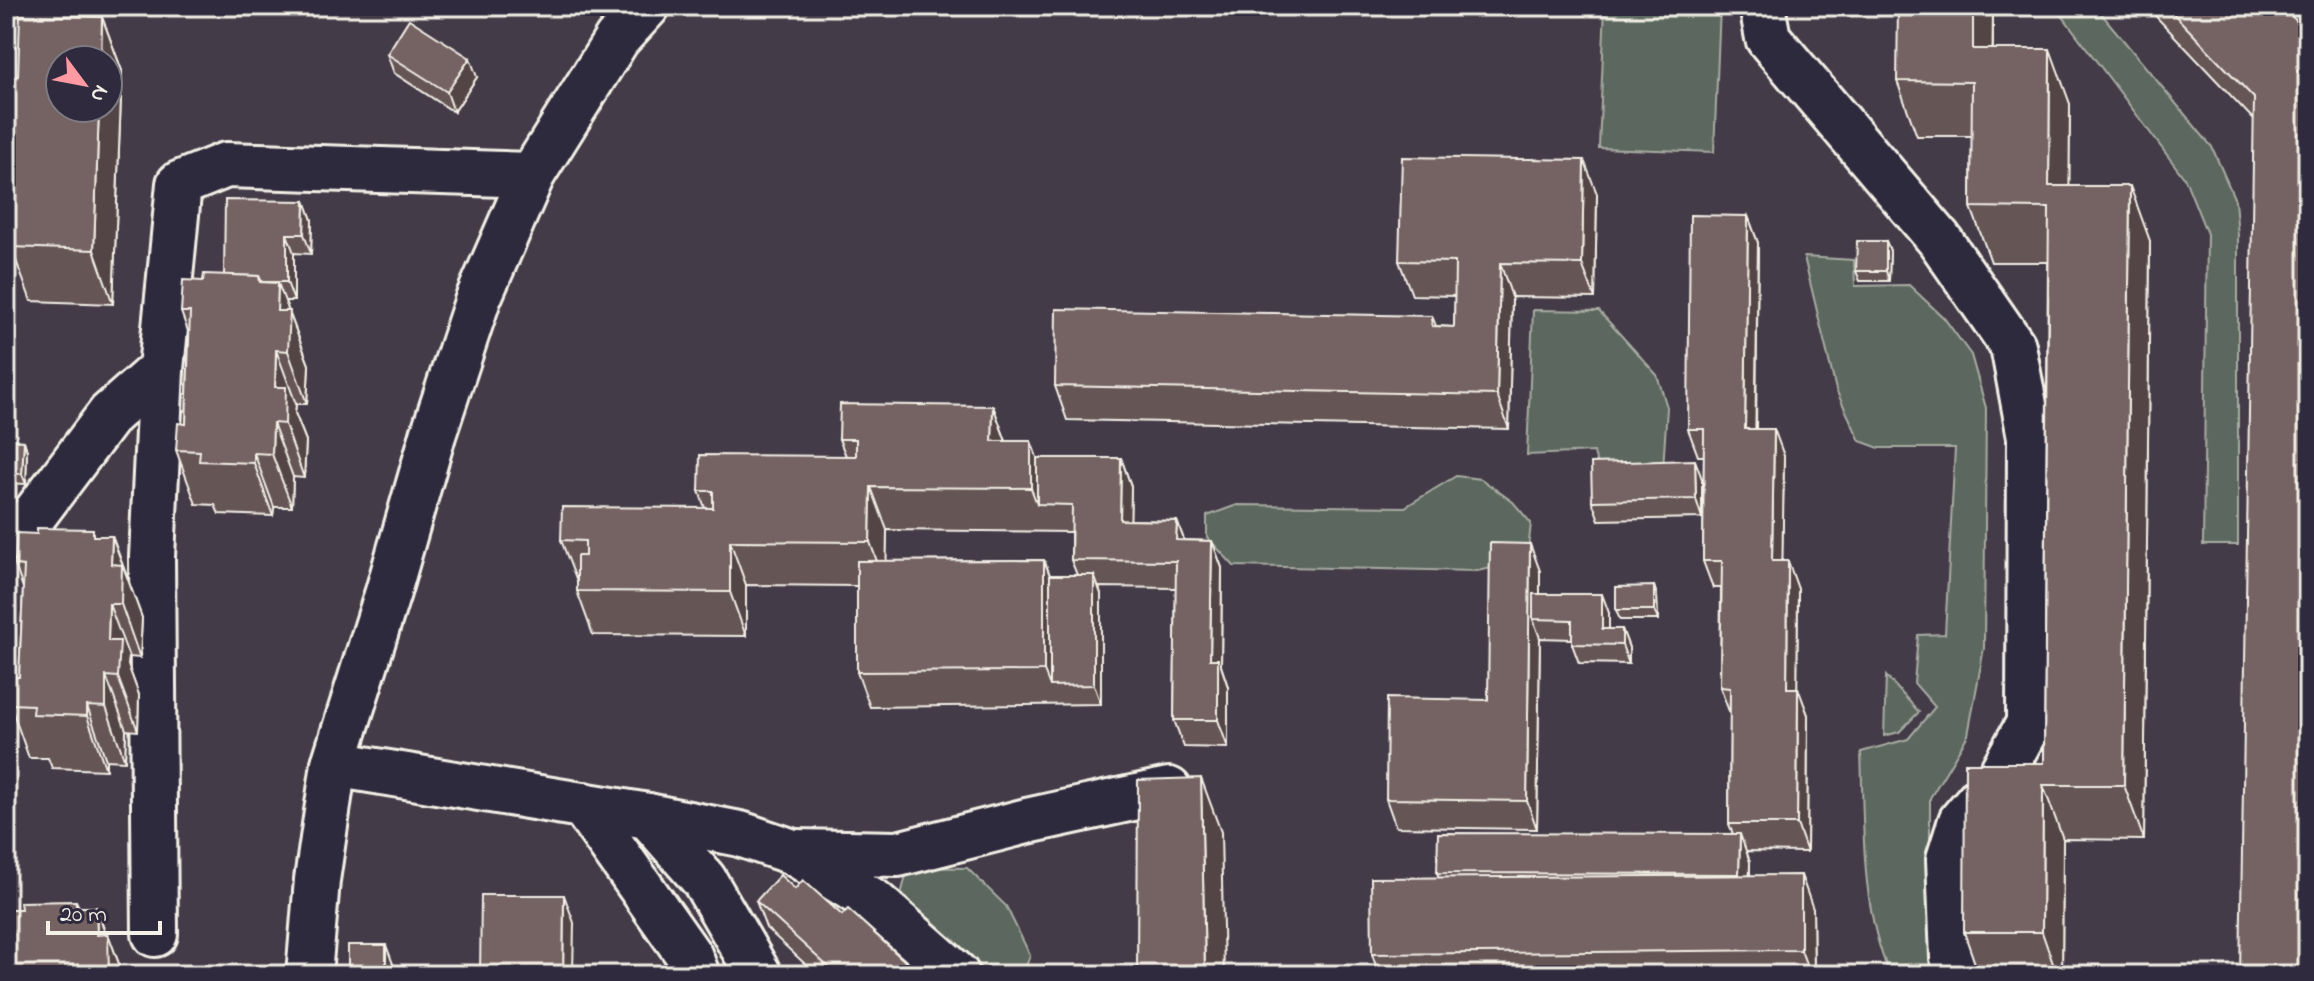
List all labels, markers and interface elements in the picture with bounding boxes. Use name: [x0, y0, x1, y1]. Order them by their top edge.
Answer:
north arrow: [44, 44, 124, 124]
text: N: [81, 78, 116, 108]
scale bar: [48, 885, 160, 935]
text: 20 m: [60, 898, 107, 933]

